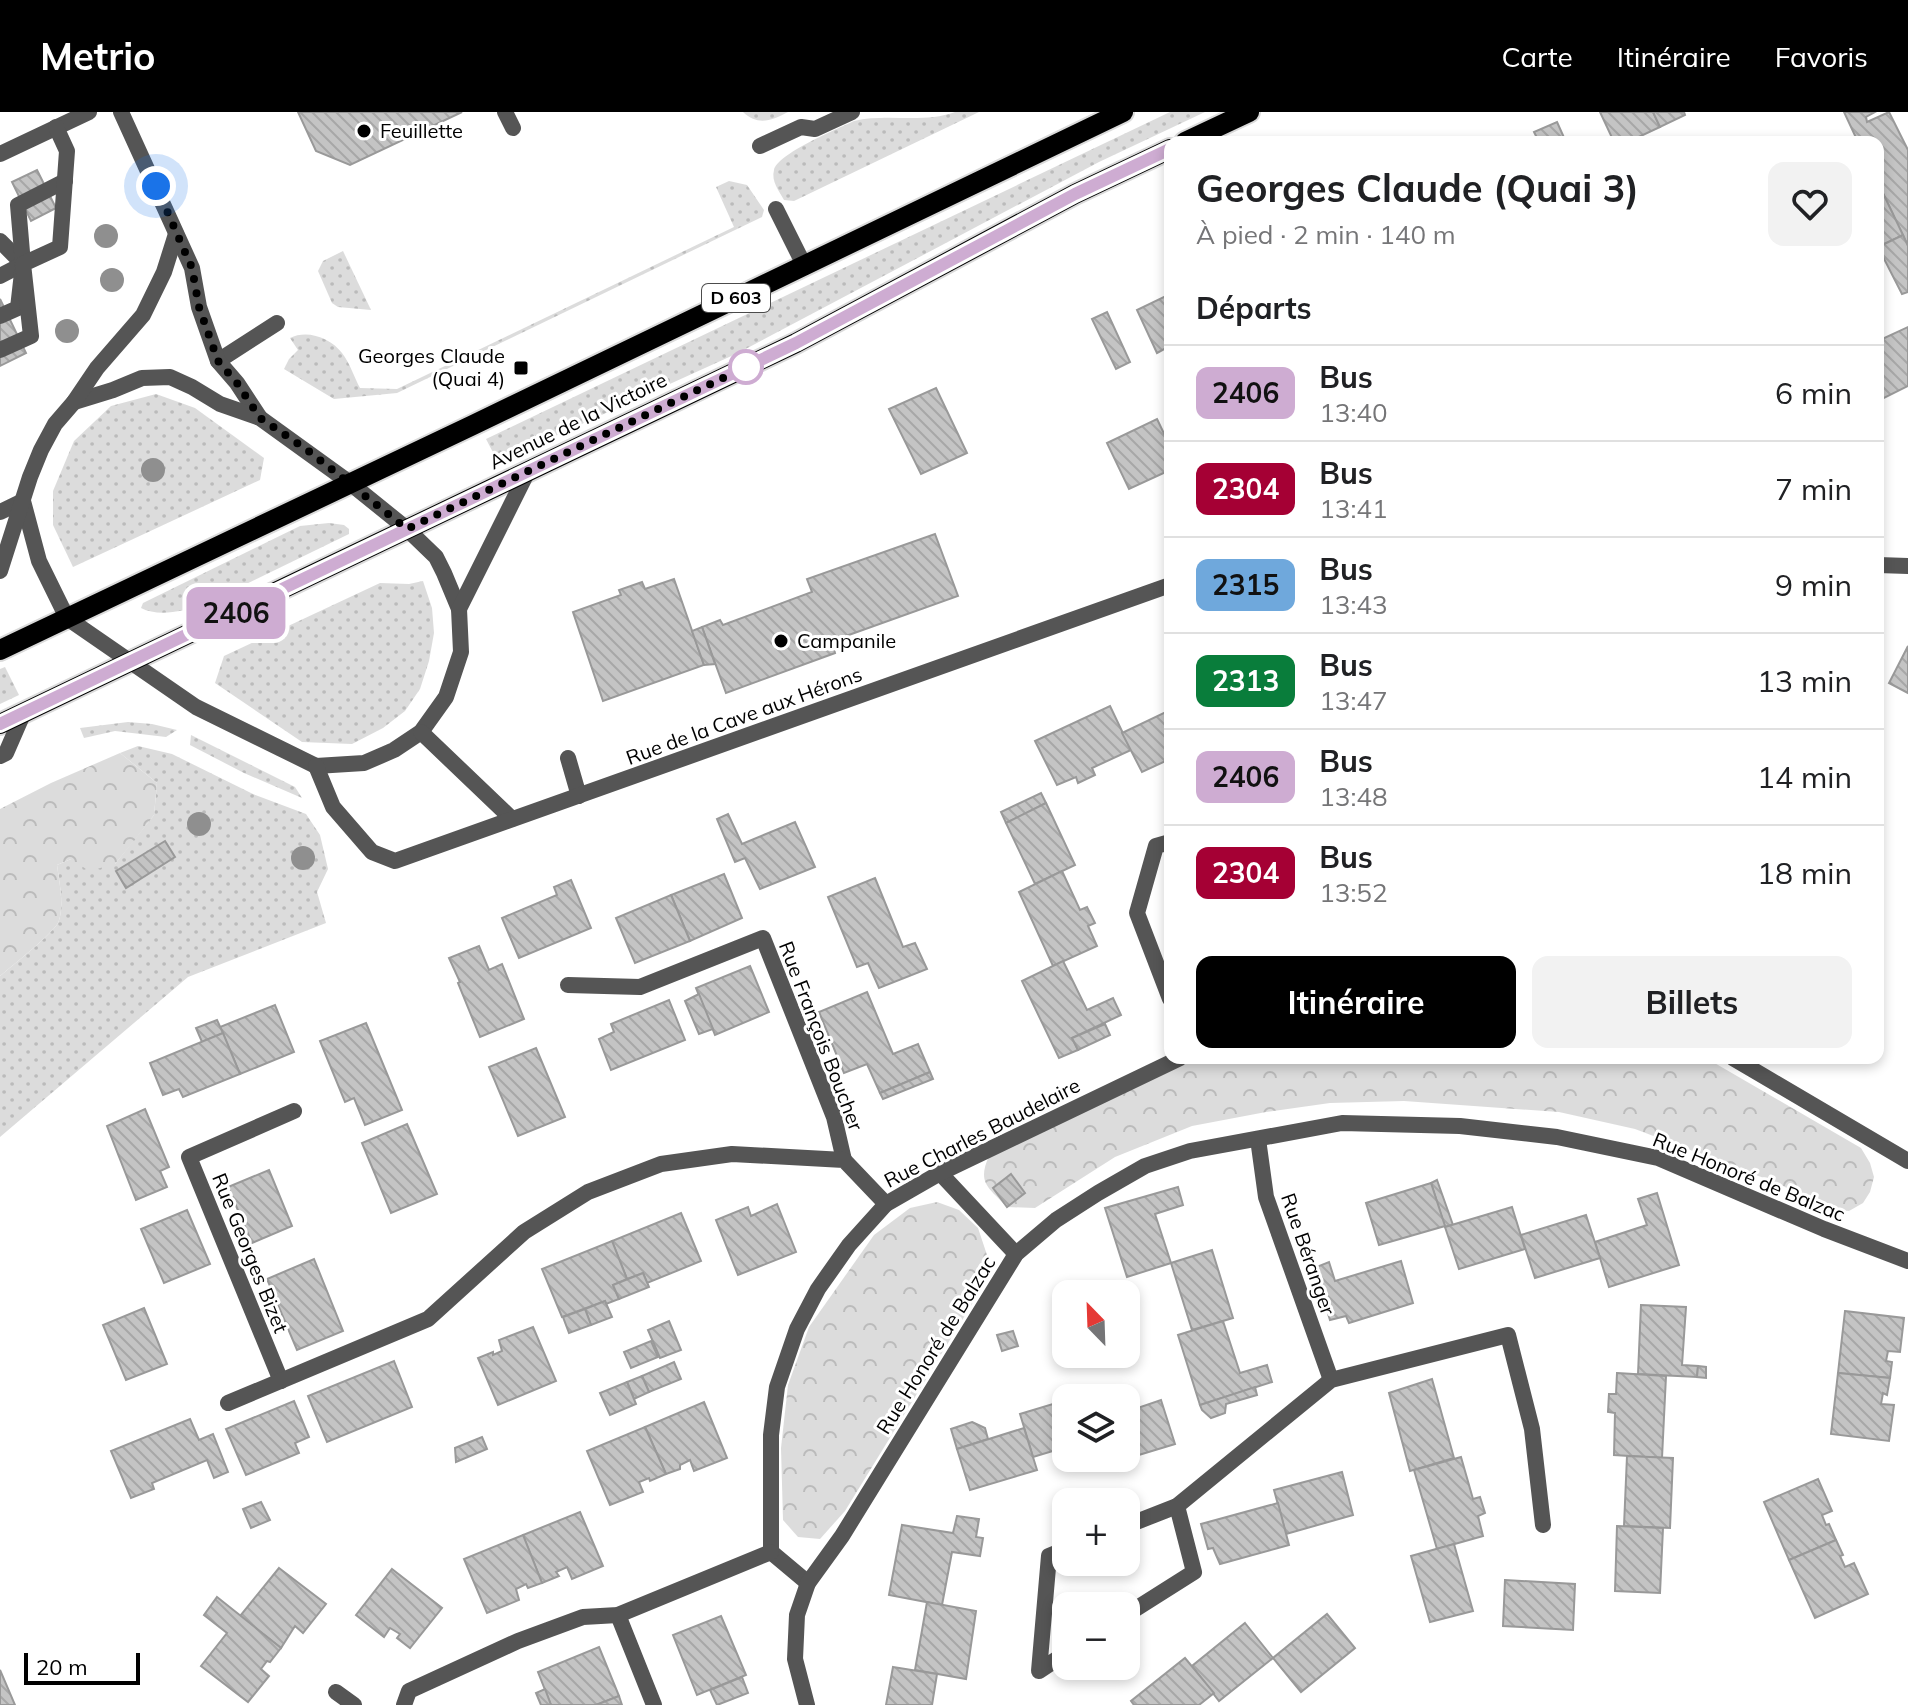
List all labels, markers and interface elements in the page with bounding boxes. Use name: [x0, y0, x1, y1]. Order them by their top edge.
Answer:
text: Metrio: [40, 32, 156, 80]
text: Carte: [1501, 39, 1573, 74]
text: Itinéraire: [1617, 39, 1731, 74]
text: Favoris: [1775, 39, 1868, 74]
place label: Feuillette: [380, 118, 463, 143]
marker: Feuillette: [355, 122, 373, 140]
button: heart: [1768, 162, 1852, 246]
text: Georges Claude (Quai 3): [1196, 164, 1639, 212]
your location: [136, 166, 176, 206]
text: À pied · 2 min · 140 m: [1196, 218, 1456, 251]
road number: D 603: [702, 284, 770, 312]
text: Départs: [1196, 289, 1312, 327]
place label: Georges Claude (Quai 4): [358, 343, 505, 391]
unlabelled marker: [729, 350, 763, 384]
text: Bus: [1319, 358, 1373, 396]
marker: Georges Claude (Quai 4): [512, 359, 530, 377]
street label: Avenue de la Victoire: [485, 367, 671, 474]
text: 6 min: [1775, 374, 1852, 412]
text: 2406: [1212, 375, 1279, 410]
text: 13:40: [1319, 396, 1388, 429]
text: Bus: [1319, 454, 1373, 492]
text: 7 min: [1775, 470, 1852, 508]
text: 2304: [1212, 471, 1279, 506]
text: 13:41: [1319, 492, 1388, 525]
text: Bus: [1319, 550, 1373, 588]
text: 9 min: [1775, 566, 1852, 604]
text: 2315: [1212, 567, 1279, 602]
line badge: 2406: [180, 587, 292, 639]
text: 13:43: [1319, 588, 1388, 621]
text: 2406: [202, 595, 270, 630]
place label: Campanile: [797, 628, 896, 653]
marker: Campanile: [772, 632, 790, 650]
text: Bus: [1319, 646, 1373, 684]
street label: Rue de la Cave aux Hérons: [622, 661, 865, 770]
text: 13 min: [1757, 662, 1852, 700]
text: 2313: [1212, 663, 1279, 698]
text: 13:47: [1319, 684, 1388, 717]
text: Bus: [1319, 742, 1373, 780]
text: 14 min: [1757, 758, 1852, 796]
text: 2406: [1212, 759, 1279, 794]
text: 13:48: [1319, 780, 1388, 813]
text: Bus: [1319, 838, 1373, 876]
text: 18 min: [1757, 854, 1852, 892]
text: 2304: [1212, 855, 1279, 890]
text: 13:52: [1319, 876, 1388, 909]
street label: Rue François Boucher: [774, 938, 869, 1135]
button: Itinéraire: [1196, 956, 1516, 1048]
button: Billets: [1532, 956, 1852, 1048]
street label: Rue Charles Baudelaire: [880, 1072, 1084, 1193]
street label: Rue Honoré de Balzac: [1649, 1127, 1849, 1227]
street label: Rue Georges Bizet: [207, 1169, 294, 1336]
street label: Rue Béranger: [1276, 1190, 1341, 1319]
street label: Rue Honoré de Balzac: [871, 1251, 1001, 1438]
north arrow: [1052, 1280, 1140, 1368]
map controls: [1052, 1280, 1140, 1680]
button: layers: [1052, 1384, 1140, 1472]
button: +: [1052, 1488, 1140, 1576]
button: −: [1052, 1592, 1140, 1680]
scale bar: [24, 1649, 140, 1685]
text: 20 m: [36, 1653, 87, 1681]

